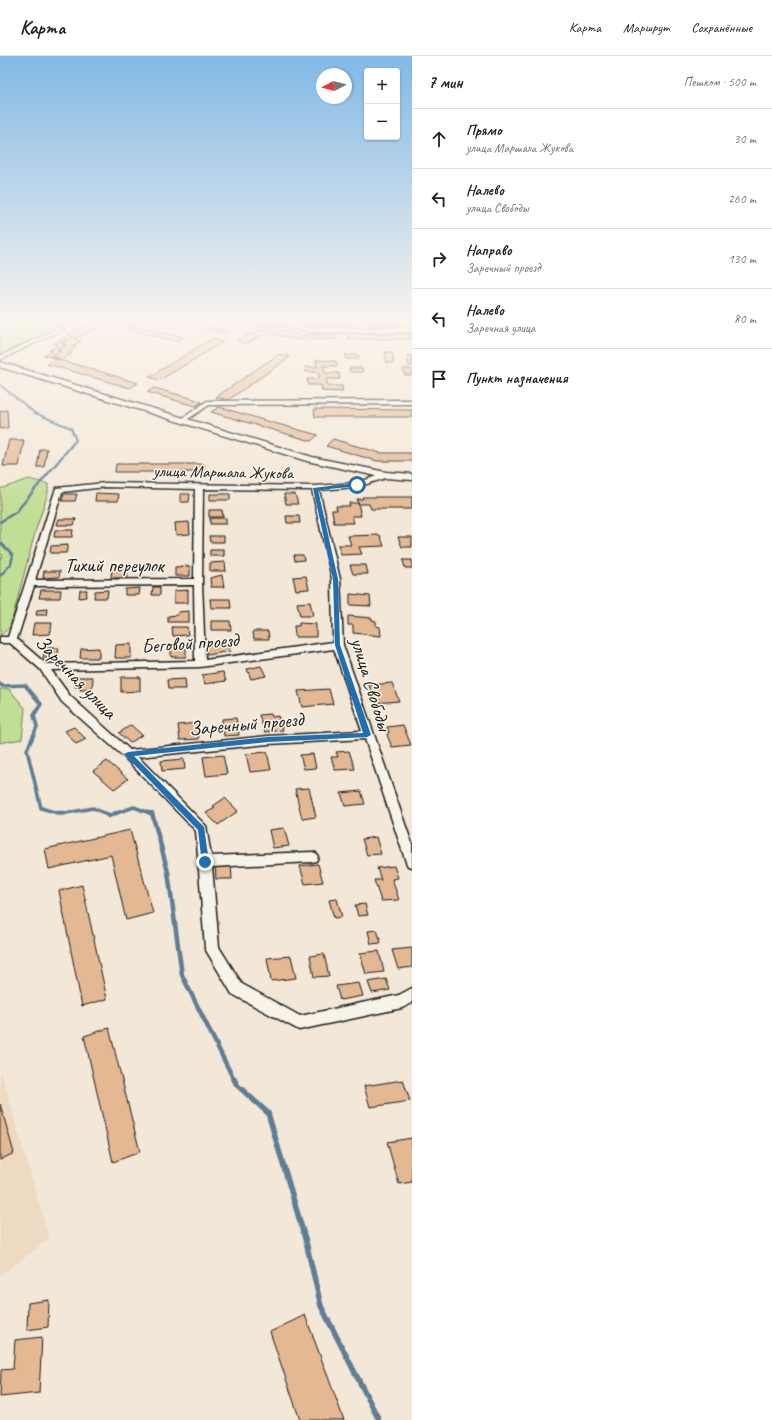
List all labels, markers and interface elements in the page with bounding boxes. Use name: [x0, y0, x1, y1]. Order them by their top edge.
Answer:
text: Карта: [20, 16, 65, 40]
text: Карта: [569, 19, 601, 36]
text: Маршрут: [623, 19, 669, 36]
text: Сохранённые: [691, 19, 752, 36]
north arrow: [316, 68, 352, 104]
map controls: [364, 68, 400, 140]
button: +: [364, 68, 400, 104]
text: 7 мин: [428, 72, 463, 93]
text: Пешком · 500 m: [683, 74, 756, 90]
button: −: [364, 104, 400, 140]
text: Прямо: [466, 121, 502, 140]
icon: ahead: [428, 128, 450, 150]
text: 30 m: [734, 131, 756, 147]
text: улица Маршала Жукова: [466, 140, 573, 156]
text: Налево: [466, 181, 504, 200]
icon: left: [428, 188, 450, 210]
text: 260 m: [728, 191, 756, 207]
text: улица Свободы: [466, 200, 529, 216]
text: Направо: [466, 241, 512, 260]
icon: right: [428, 248, 450, 270]
text: 130 m: [728, 251, 756, 267]
text: Заречный проезд: [466, 260, 541, 276]
text: Налево: [466, 301, 504, 320]
icon: left: [428, 308, 450, 330]
text: 80 m: [734, 311, 756, 327]
text: Заречная улица: [466, 320, 536, 336]
icon: arrive: [428, 368, 450, 390]
text: Пункт назначения: [466, 369, 568, 388]
street label: улица Маршала Жукова: [152, 460, 295, 484]
route start: [348, 476, 366, 494]
street label: Тихий переулок: [64, 553, 165, 578]
street label: Беговой проезд: [141, 627, 241, 659]
street label: Заречная улица: [30, 630, 123, 725]
street label: улица Свободы: [345, 633, 397, 735]
street label: Заречный проезд: [188, 706, 306, 741]
route end: [196, 853, 214, 871]

